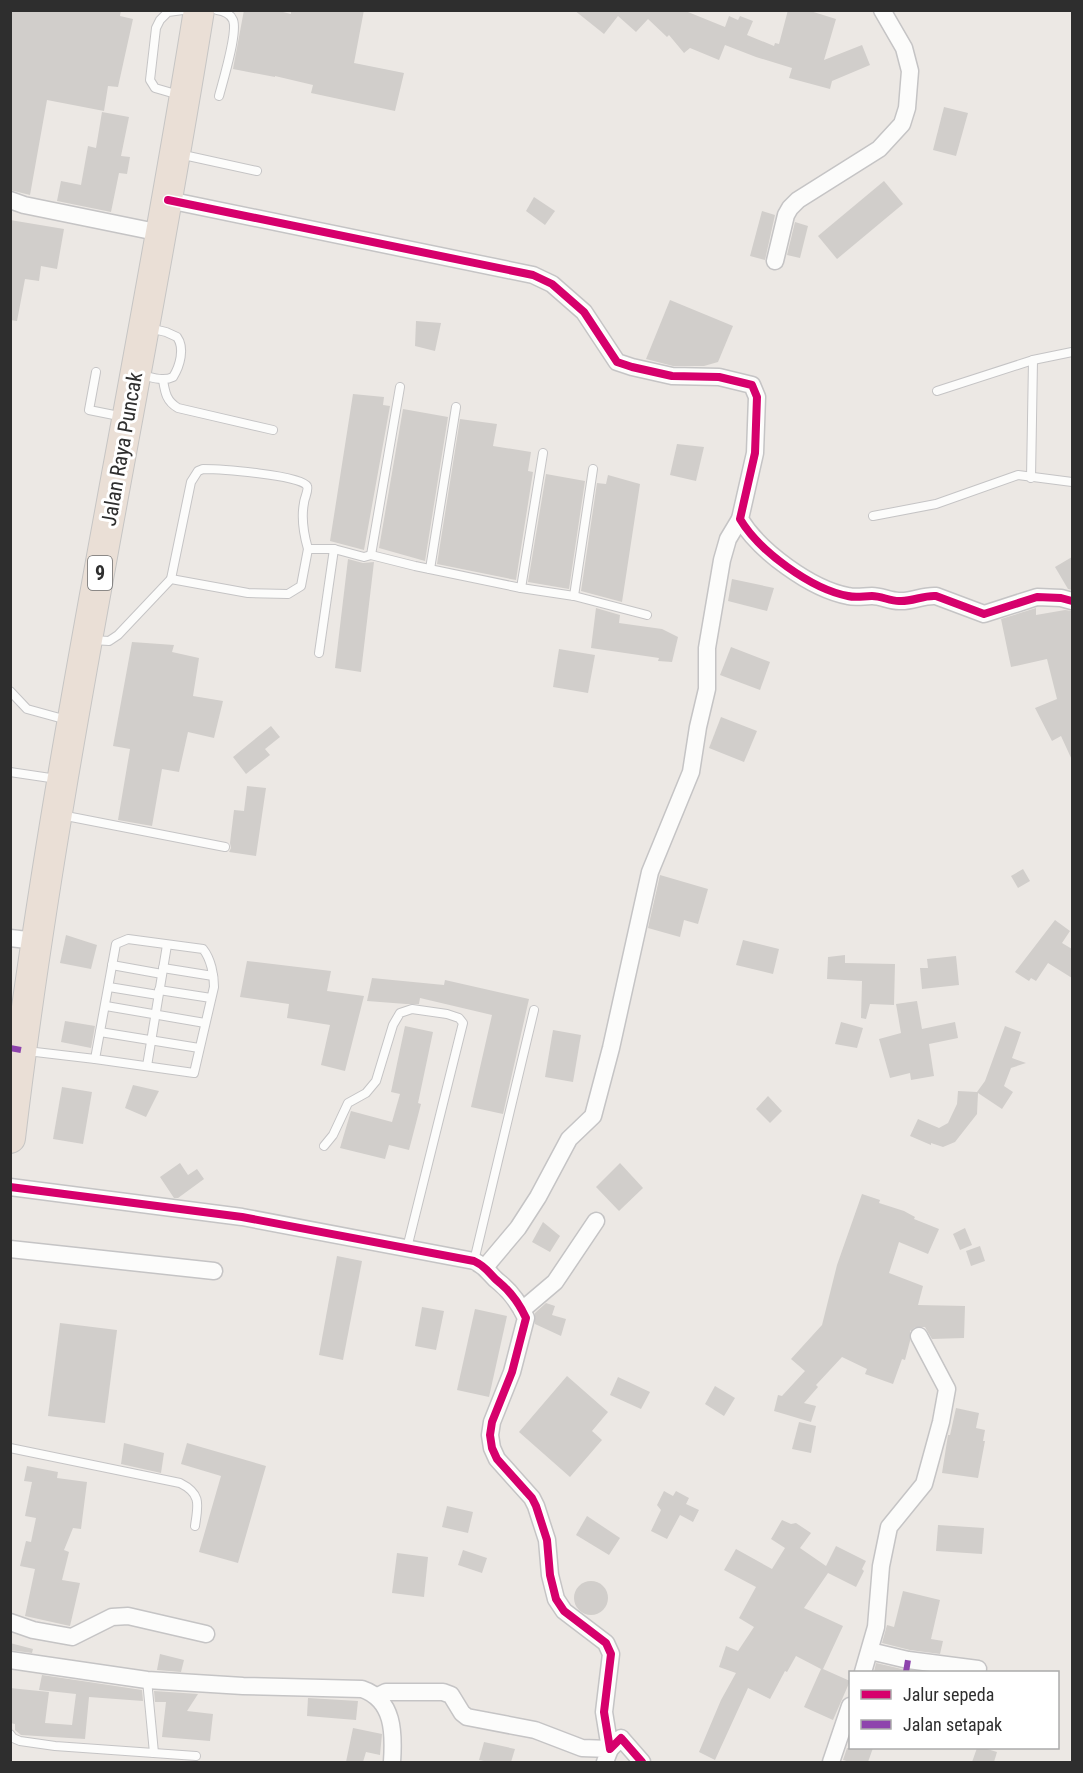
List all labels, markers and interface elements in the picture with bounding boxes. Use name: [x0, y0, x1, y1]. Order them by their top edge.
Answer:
street label: Jalan Raya Puncak: [97, 370, 147, 528]
road number: 9: [88, 556, 112, 590]
legend: [849, 1671, 1059, 1749]
text: Jalur sepeda: [903, 1684, 994, 1705]
text: Jalan setapak: [903, 1714, 1002, 1735]

